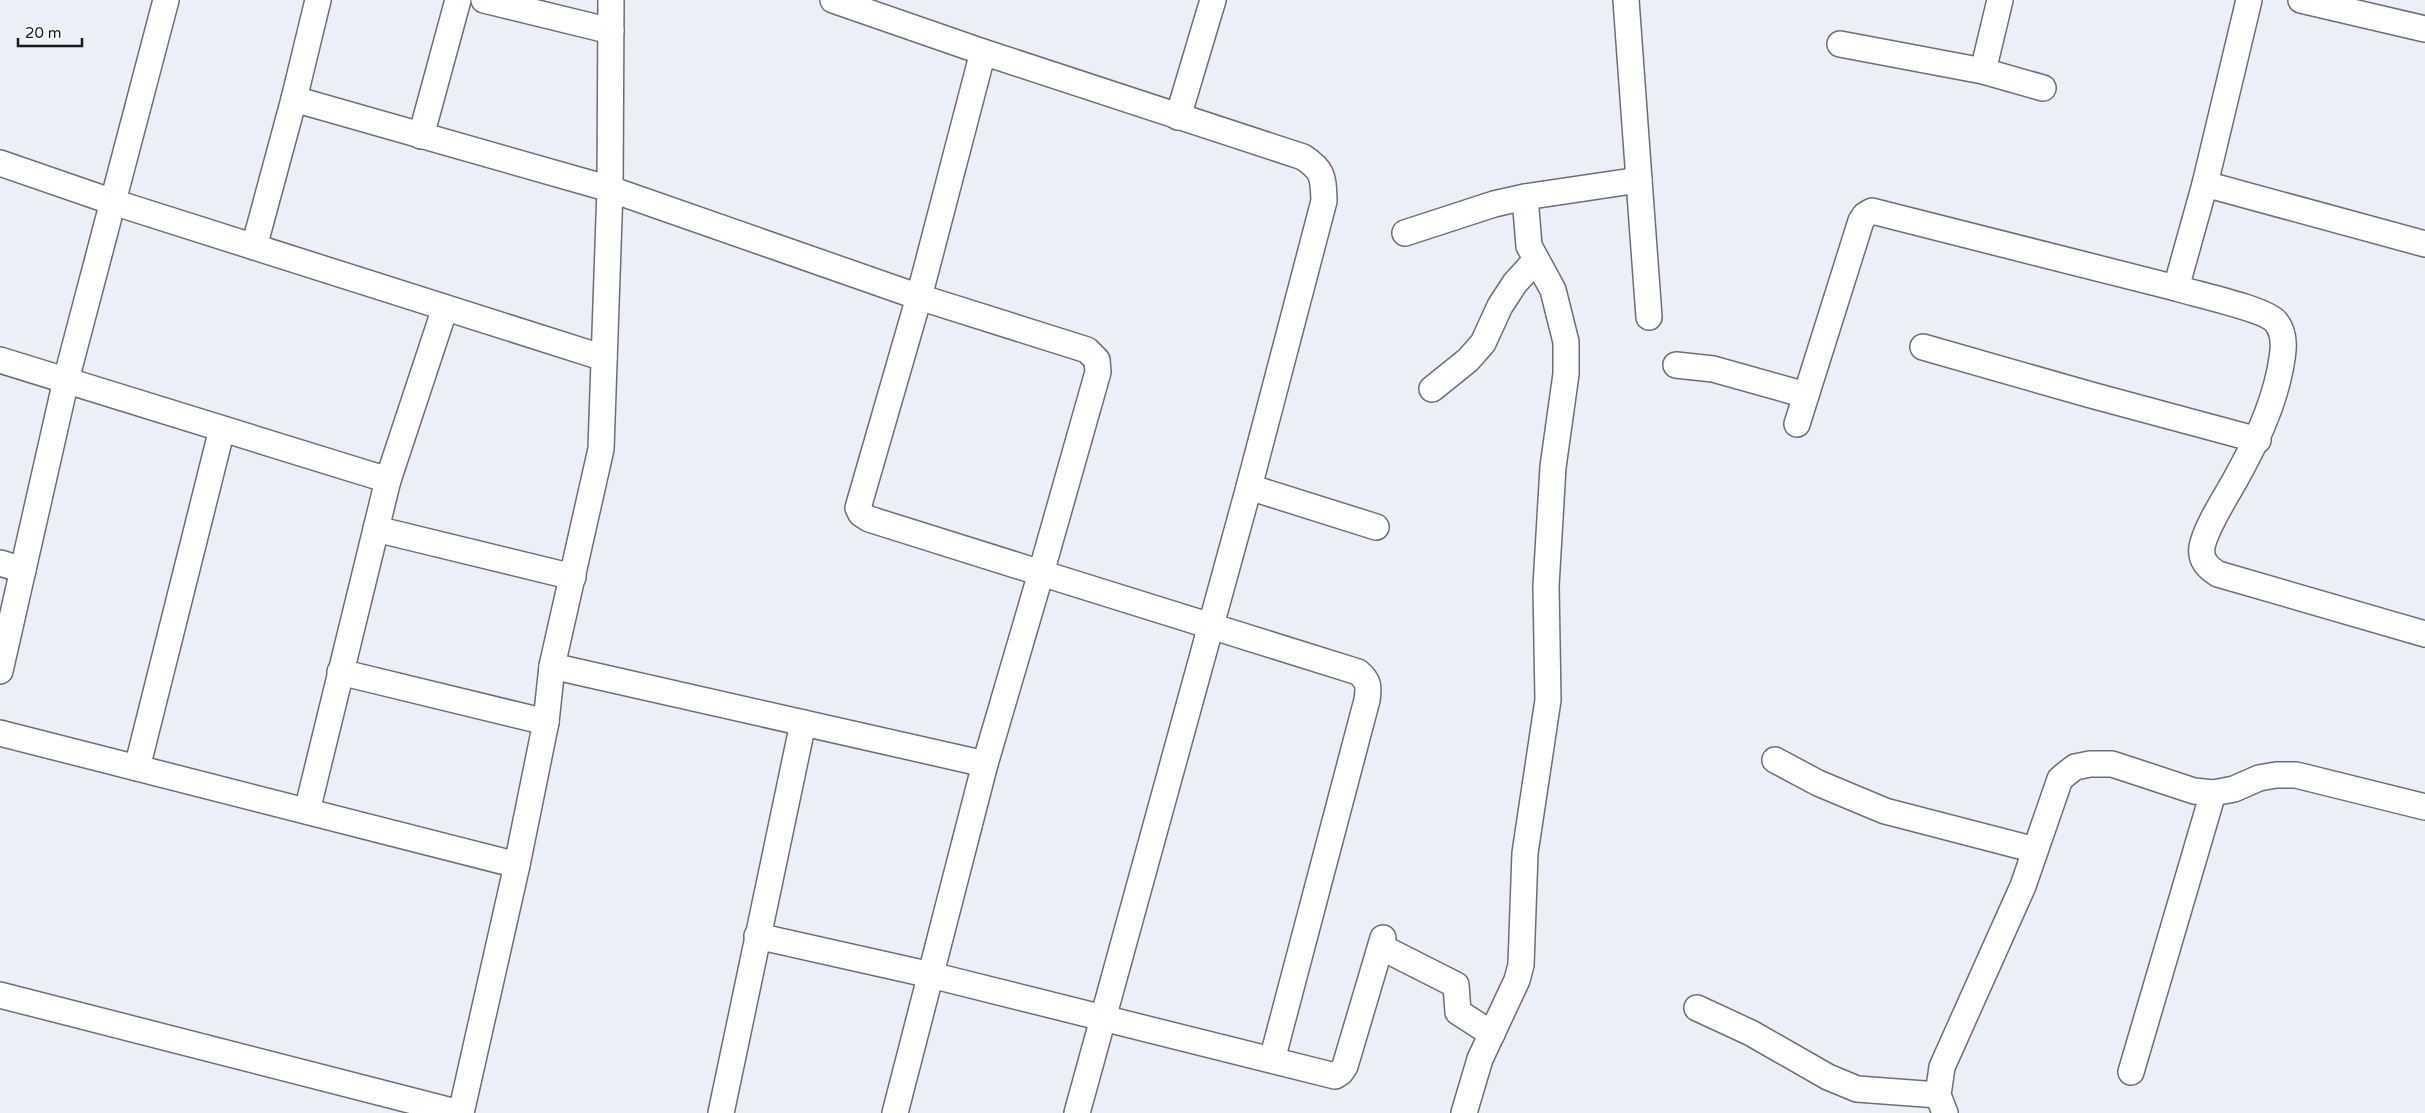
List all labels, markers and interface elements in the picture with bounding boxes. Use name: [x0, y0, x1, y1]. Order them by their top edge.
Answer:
scale bar: [18, 15, 81, 47]
text: 20 m: [25, 24, 62, 42]

